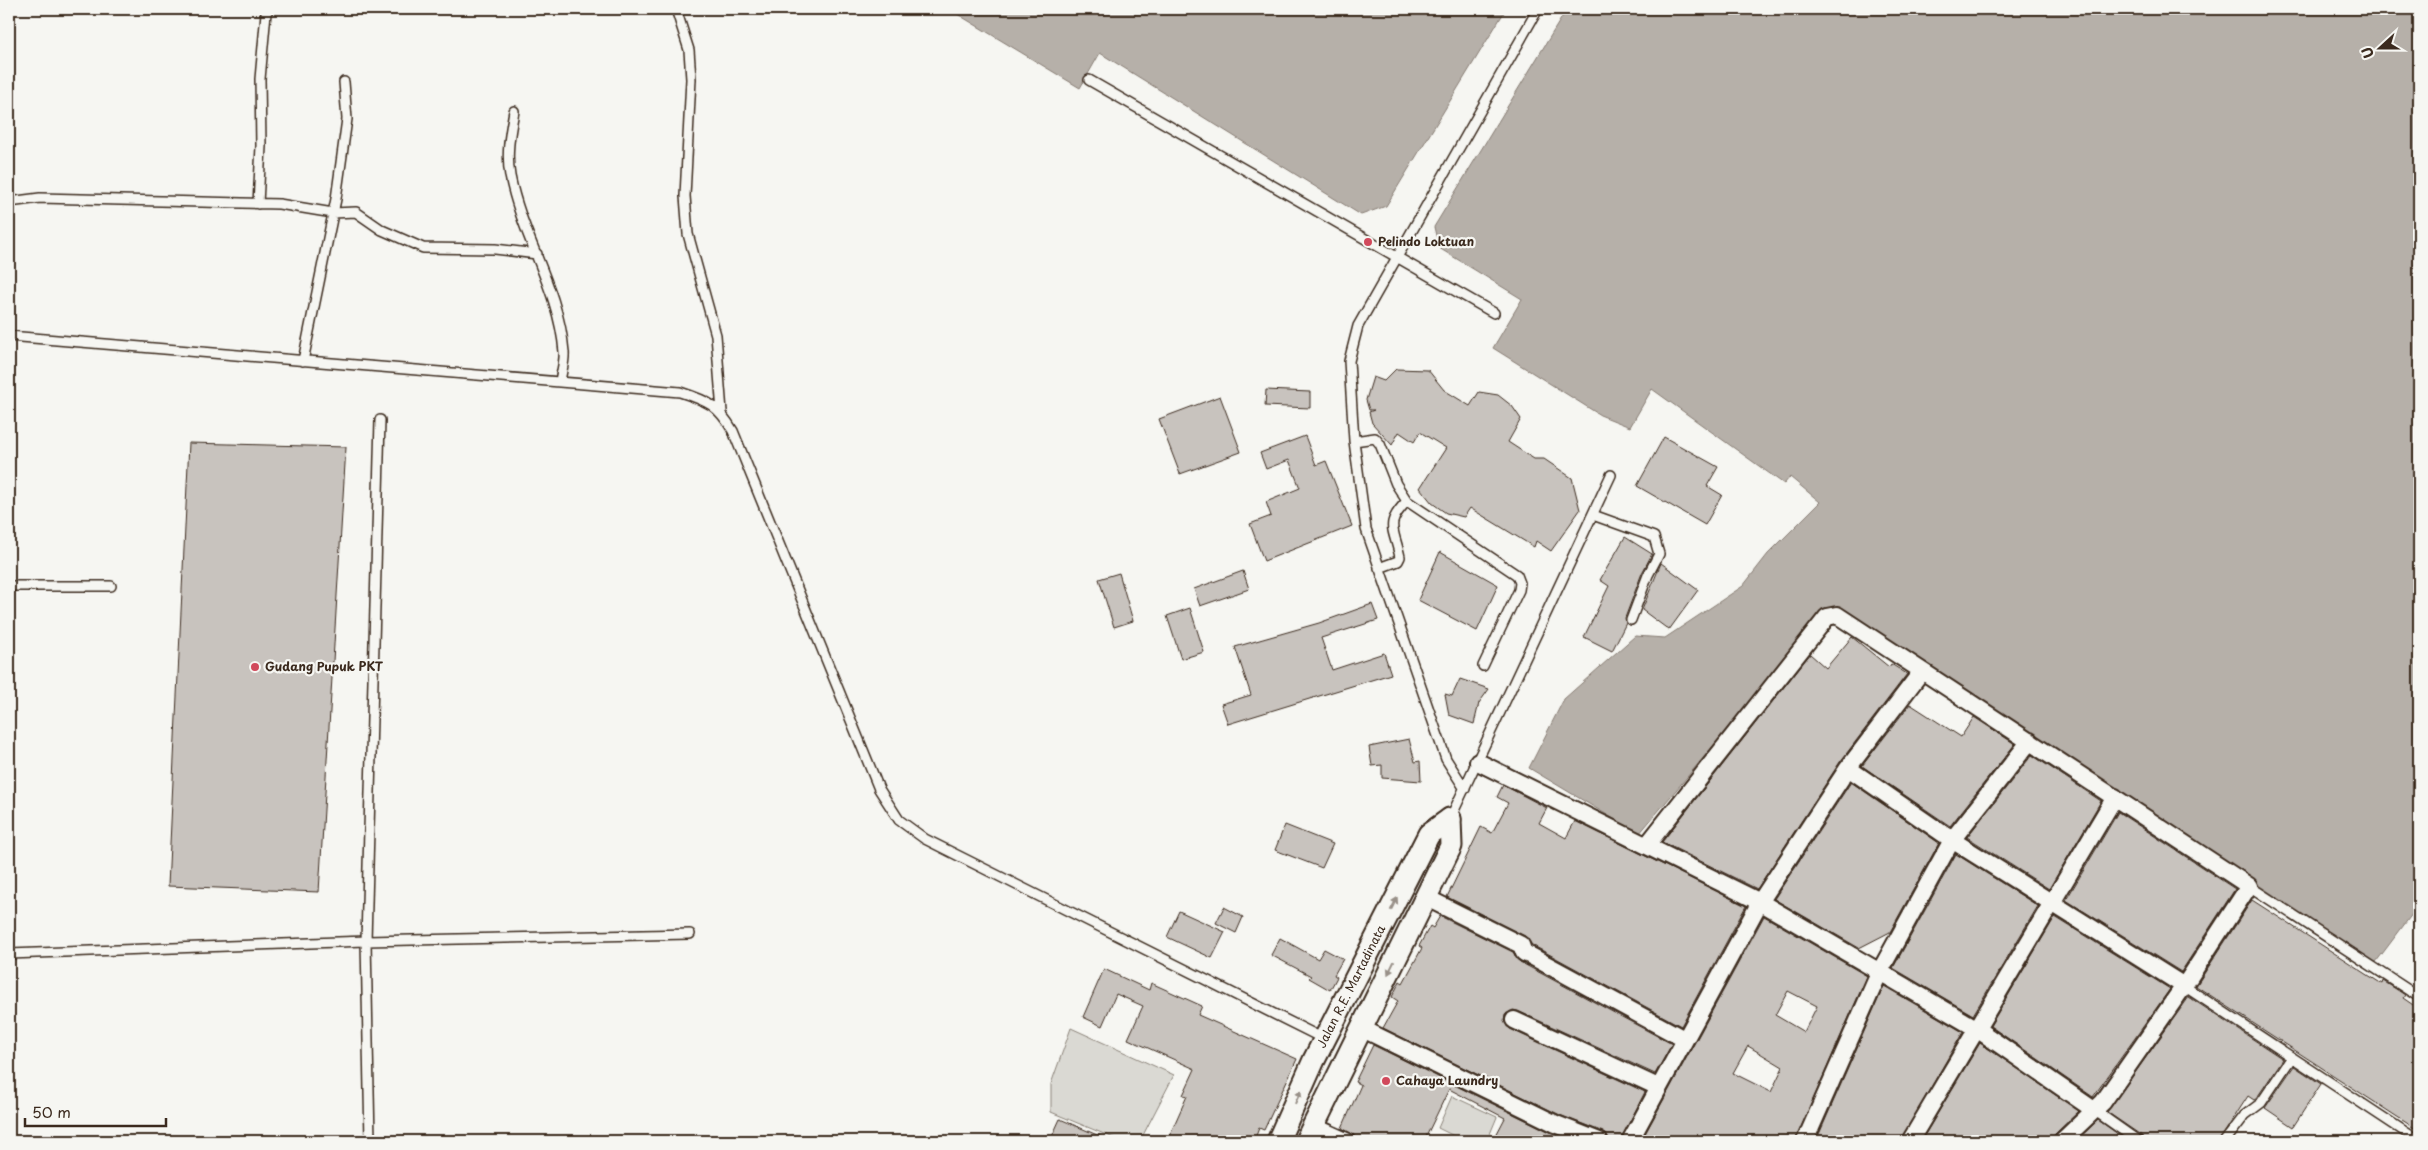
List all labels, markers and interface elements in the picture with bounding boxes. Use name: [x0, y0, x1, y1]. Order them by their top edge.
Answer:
north arrow: [2356, 22, 2406, 72]
text: U: [2356, 44, 2379, 62]
place label: Pelindo Loktuan: [1378, 232, 1474, 250]
marker: Pelindo Loktuan: [1362, 236, 1374, 248]
place label: Gudang Pupuk PKT: [265, 657, 384, 675]
marker: Gudang Pupuk PKT: [249, 661, 261, 673]
one-way arrow: [1390, 897, 1398, 911]
street label: Jalan R.E. Martadinata: [1312, 921, 1389, 1051]
one-way arrow: [1387, 960, 1395, 975]
place label: Cahaya Laundry: [1396, 1071, 1498, 1089]
marker: Cahaya Laundry: [1380, 1075, 1392, 1087]
one-way arrow: [1294, 1090, 1302, 1104]
scale bar: [25, 1095, 166, 1127]
text: 50 m: [32, 1100, 71, 1123]

